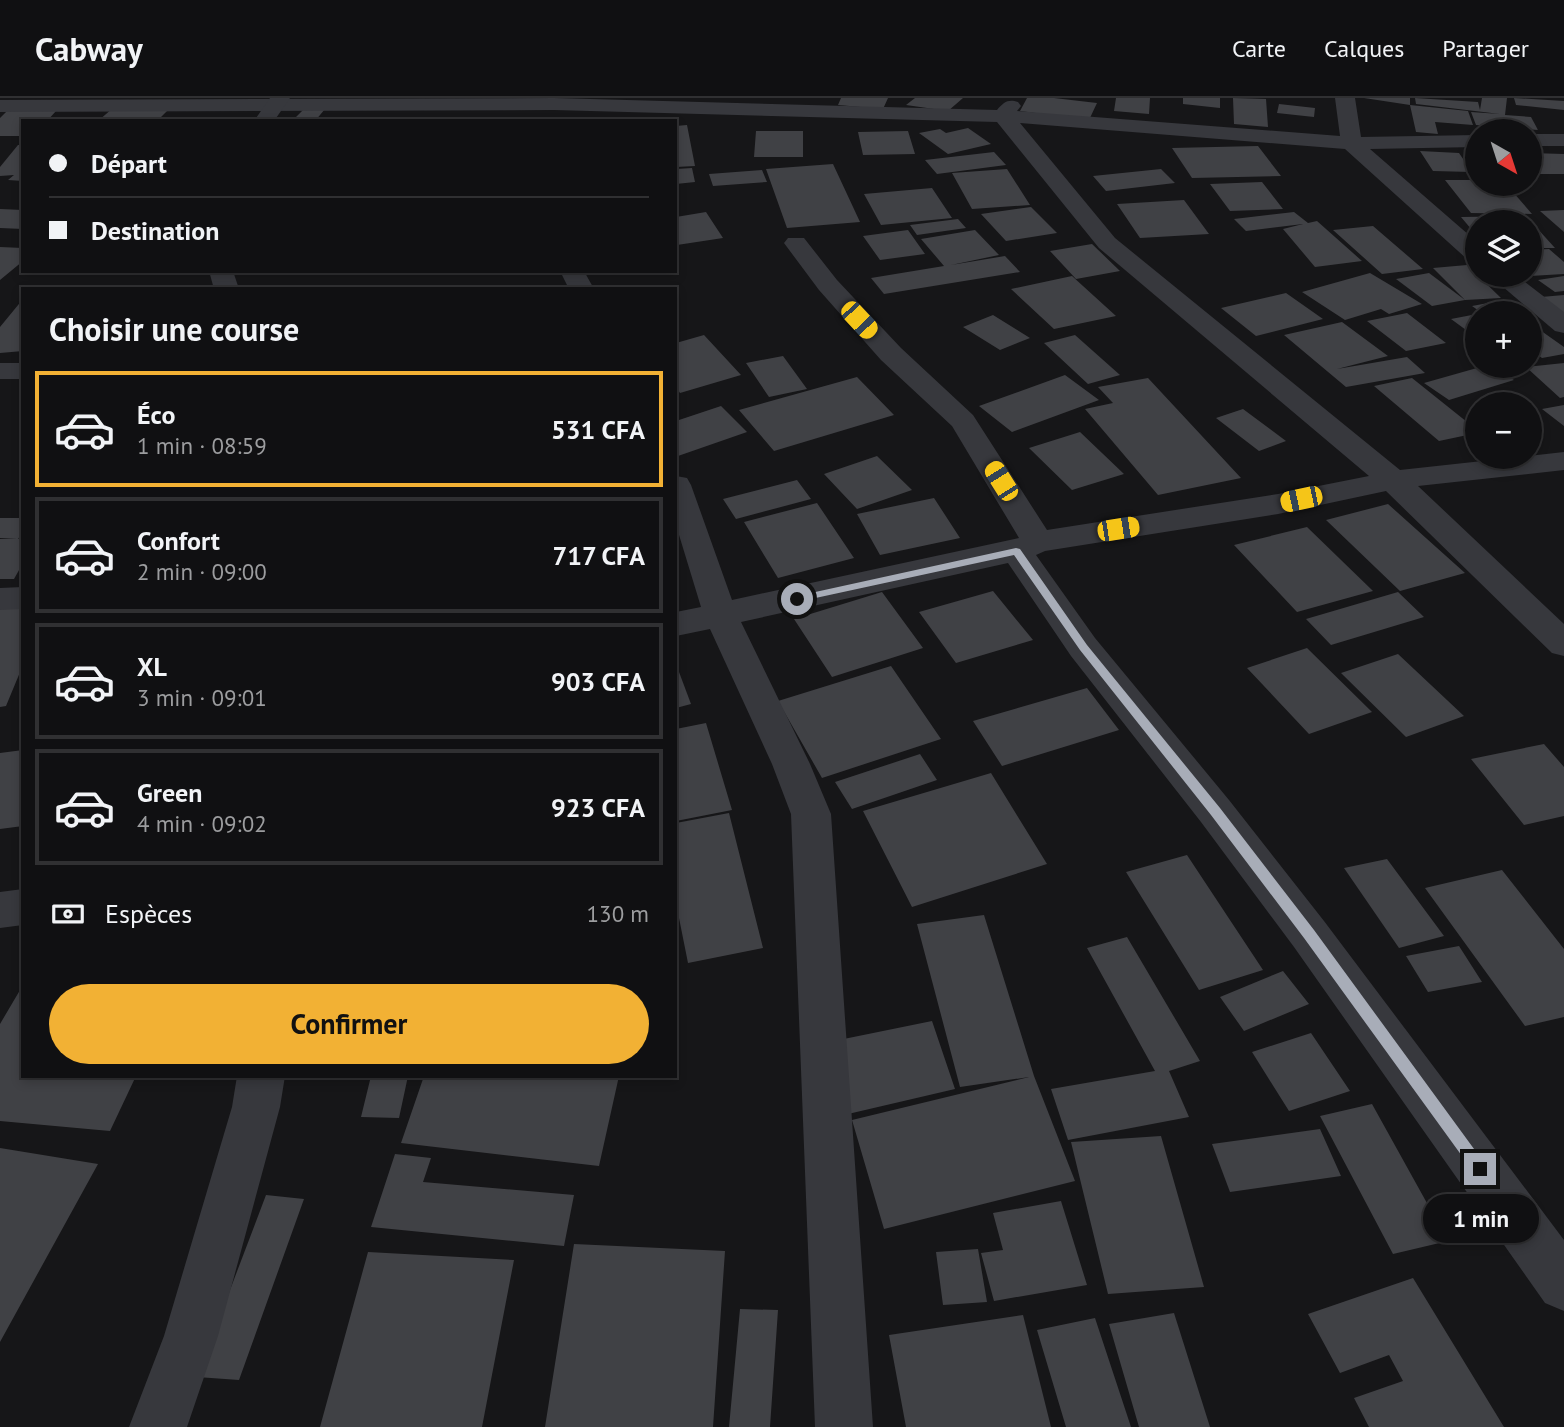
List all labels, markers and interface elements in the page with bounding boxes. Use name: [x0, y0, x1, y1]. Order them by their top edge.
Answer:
text: Cabway: [35, 27, 143, 70]
text: Carte: [1232, 33, 1286, 64]
text: Calques: [1324, 33, 1404, 64]
text: Partager: [1442, 33, 1529, 64]
north arrow: [1465, 119, 1542, 196]
map controls: [1465, 119, 1542, 469]
text: Départ: [91, 147, 167, 180]
button: layers: [1465, 210, 1542, 287]
text: Destination: [91, 214, 219, 247]
car: [837, 297, 882, 343]
button: +: [1465, 301, 1542, 378]
text: Choisir une course: [49, 308, 299, 350]
button: −: [1465, 392, 1542, 469]
icon: car: [53, 398, 116, 461]
text: Éco: [137, 398, 175, 431]
text: 531 CFA: [551, 413, 645, 446]
text: 1 min · 08:59: [137, 431, 267, 460]
car: [981, 458, 1022, 504]
car: [1279, 484, 1324, 514]
car: [1096, 515, 1141, 543]
icon: car: [53, 524, 116, 587]
text: Confort: [137, 524, 220, 557]
text: 717 CFA: [552, 539, 645, 572]
text: 2 min · 09:00: [137, 557, 267, 586]
route start: [781, 583, 813, 615]
icon: car: [53, 650, 116, 713]
text: XL: [137, 650, 167, 683]
text: 903 CFA: [551, 665, 645, 698]
text: 3 min · 09:01: [137, 683, 267, 712]
icon: car: [53, 776, 116, 839]
text: Green: [137, 776, 202, 809]
text: 923 CFA: [551, 791, 645, 824]
text: 4 min · 09:02: [137, 809, 267, 838]
icon: cash: [49, 895, 87, 933]
text: Espèces: [105, 897, 192, 930]
text: 130 m: [587, 899, 649, 928]
button: Confirmer: [49, 984, 649, 1064]
route end: [1464, 1153, 1496, 1185]
callout: 1 min: [1422, 1194, 1538, 1242]
text: 1 min: [1453, 1204, 1509, 1233]

